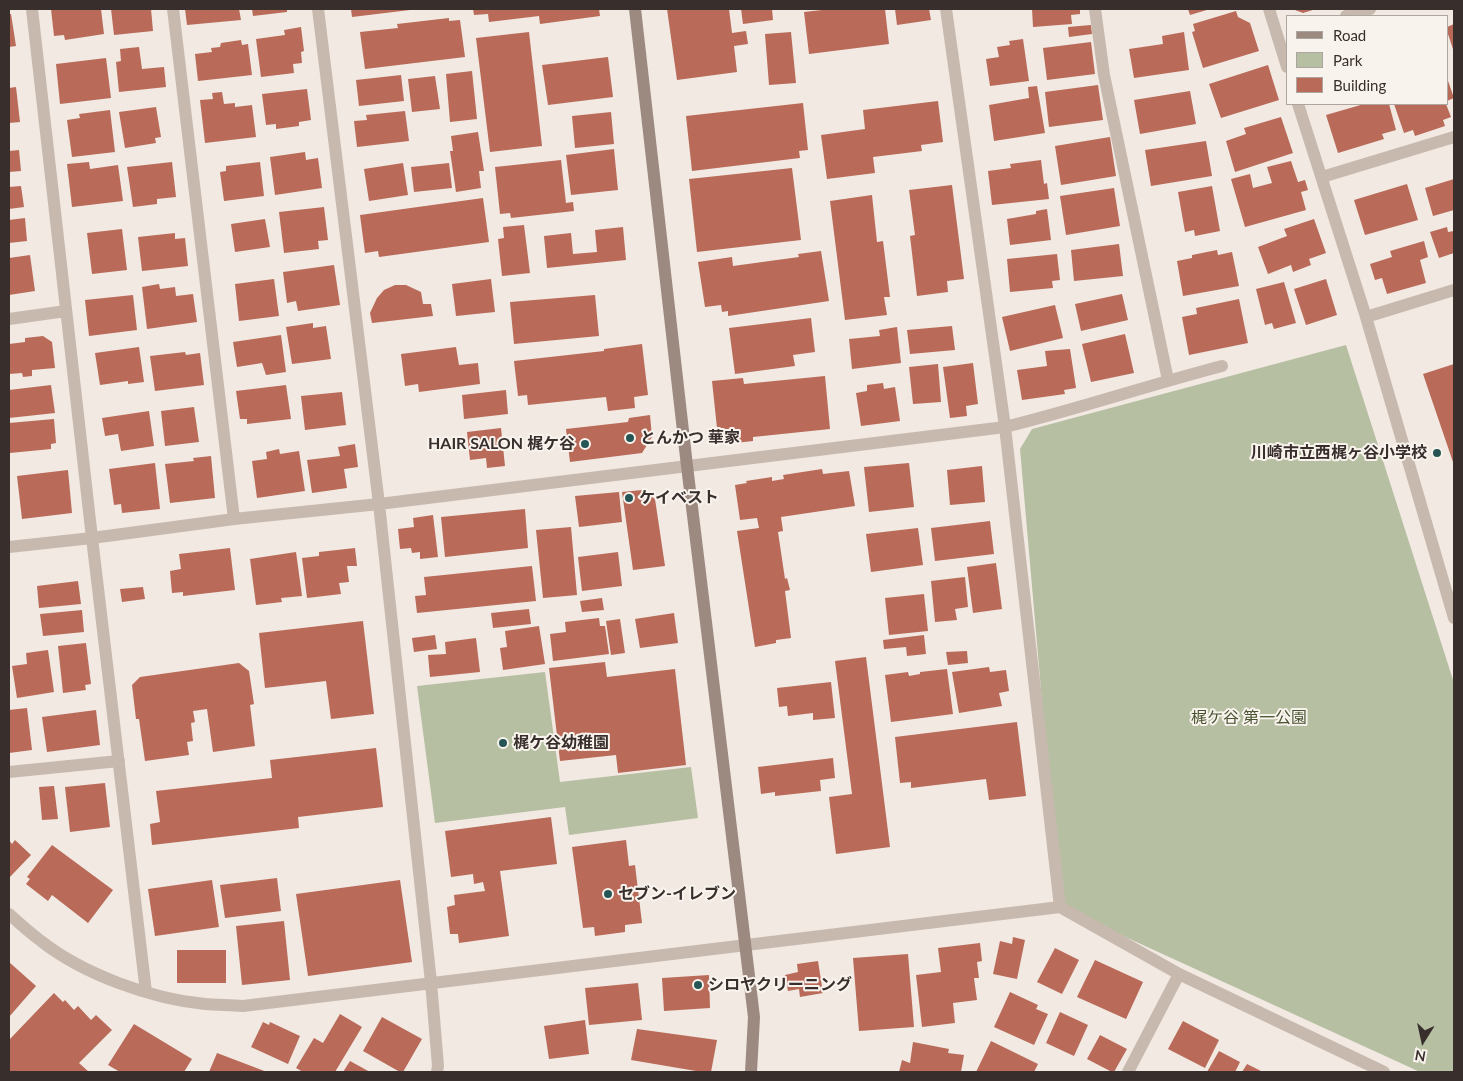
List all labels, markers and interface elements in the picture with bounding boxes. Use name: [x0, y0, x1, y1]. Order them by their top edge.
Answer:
legend: [1286, 15, 1448, 105]
text: Road: [1333, 26, 1366, 44]
text: Park: [1333, 51, 1362, 69]
text: Building: [1333, 76, 1386, 94]
place label: とんかつ 華家: [640, 428, 740, 448]
marker: とんかつ 華家: [624, 432, 636, 444]
place label: HAIR SALON 梶ケ谷: [428, 434, 575, 454]
marker: HAIR SALON 梶ケ谷: [579, 438, 591, 450]
place label: 川崎市立西梶ヶ谷小学校: [1251, 443, 1427, 463]
marker: 川崎市立西梶ヶ谷小学校: [1431, 447, 1443, 459]
place label: ケイベスト: [639, 488, 719, 508]
marker: ケイベスト: [623, 492, 635, 504]
park label: 梶ケ谷 第一公園: [1191, 708, 1307, 728]
place label: 梶ケ谷幼稚園: [513, 733, 609, 753]
marker: 梶ケ谷幼稚園: [497, 737, 509, 749]
place label: セブン-イレブン: [618, 884, 736, 904]
marker: セブン-イレブン: [602, 888, 614, 900]
place label: シロヤクリーニング: [708, 975, 852, 995]
marker: シロヤクリーニング: [692, 979, 704, 991]
north arrow: [1398, 1016, 1448, 1066]
text: N: [1414, 1047, 1427, 1066]

